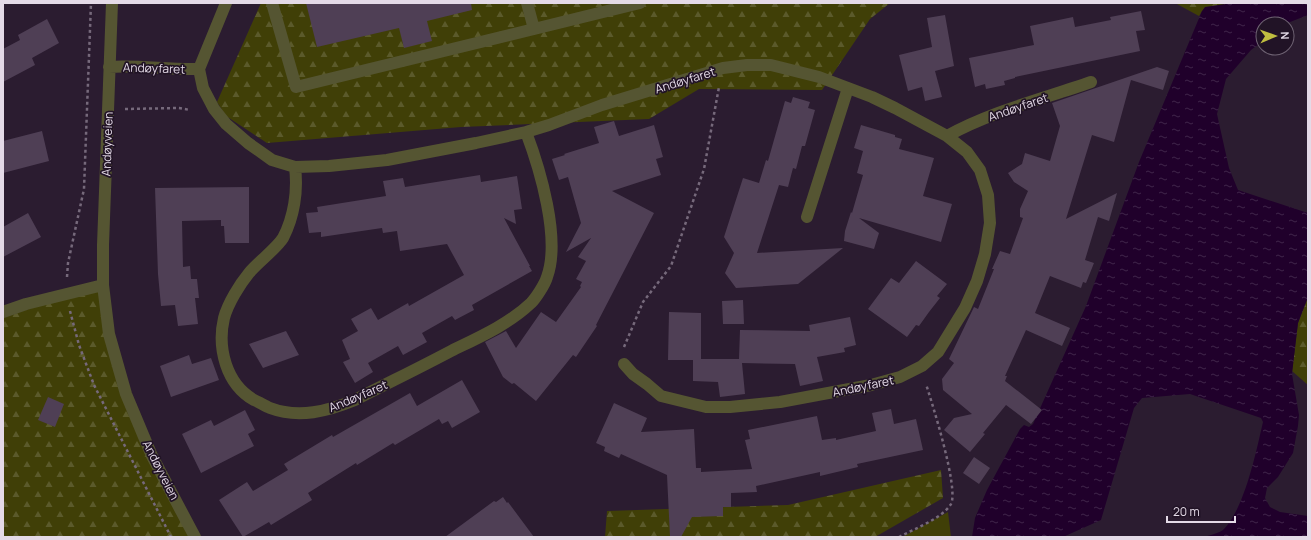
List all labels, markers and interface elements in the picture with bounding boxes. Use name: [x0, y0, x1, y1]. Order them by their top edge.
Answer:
north arrow: [1255, 16, 1295, 56]
text: N: [1278, 31, 1293, 40]
street label: Andøyfaret: [123, 58, 186, 78]
street label: Andøyfaret: [653, 63, 717, 97]
street label: Andøyfaret: [986, 89, 1050, 125]
street label: Andøyveien: [97, 111, 117, 177]
street label: Andøyfaret: [831, 371, 895, 401]
street label: Andøyfaret: [326, 376, 390, 416]
street label: Andøyveien: [139, 437, 183, 503]
scale bar: [1167, 498, 1235, 524]
text: 20 m: [1173, 503, 1200, 520]

